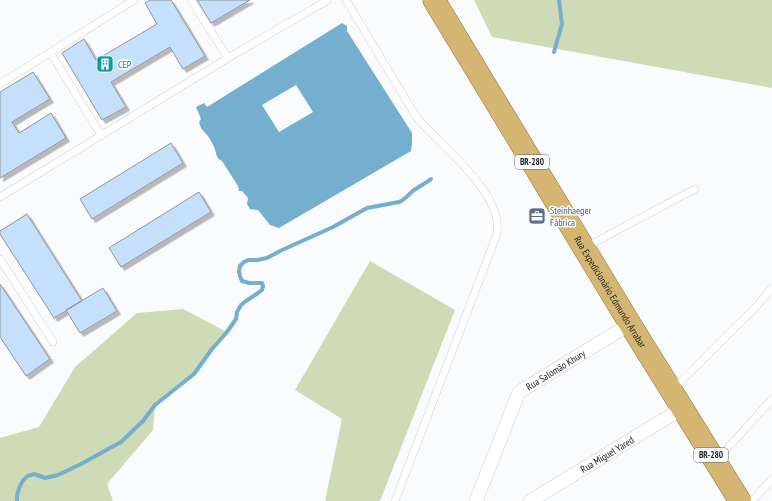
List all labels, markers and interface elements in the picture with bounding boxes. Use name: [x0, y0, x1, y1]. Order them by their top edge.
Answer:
building icon: CEP: [95, 54, 115, 74]
place label: CEP: [118, 58, 132, 71]
road number: BR-280: [515, 155, 549, 169]
place label: Steinhaeger Fábrica: [550, 204, 592, 229]
office icon: Steinhaeger Fábrica: [527, 206, 547, 226]
street label: Rua Expedicionário Edmundo Arrabar: [571, 234, 649, 350]
street label: Rua Salomão Khury: [524, 347, 588, 393]
street label: Rua Miguel Yared: [578, 434, 636, 476]
road number: BR-280: [694, 448, 728, 462]

